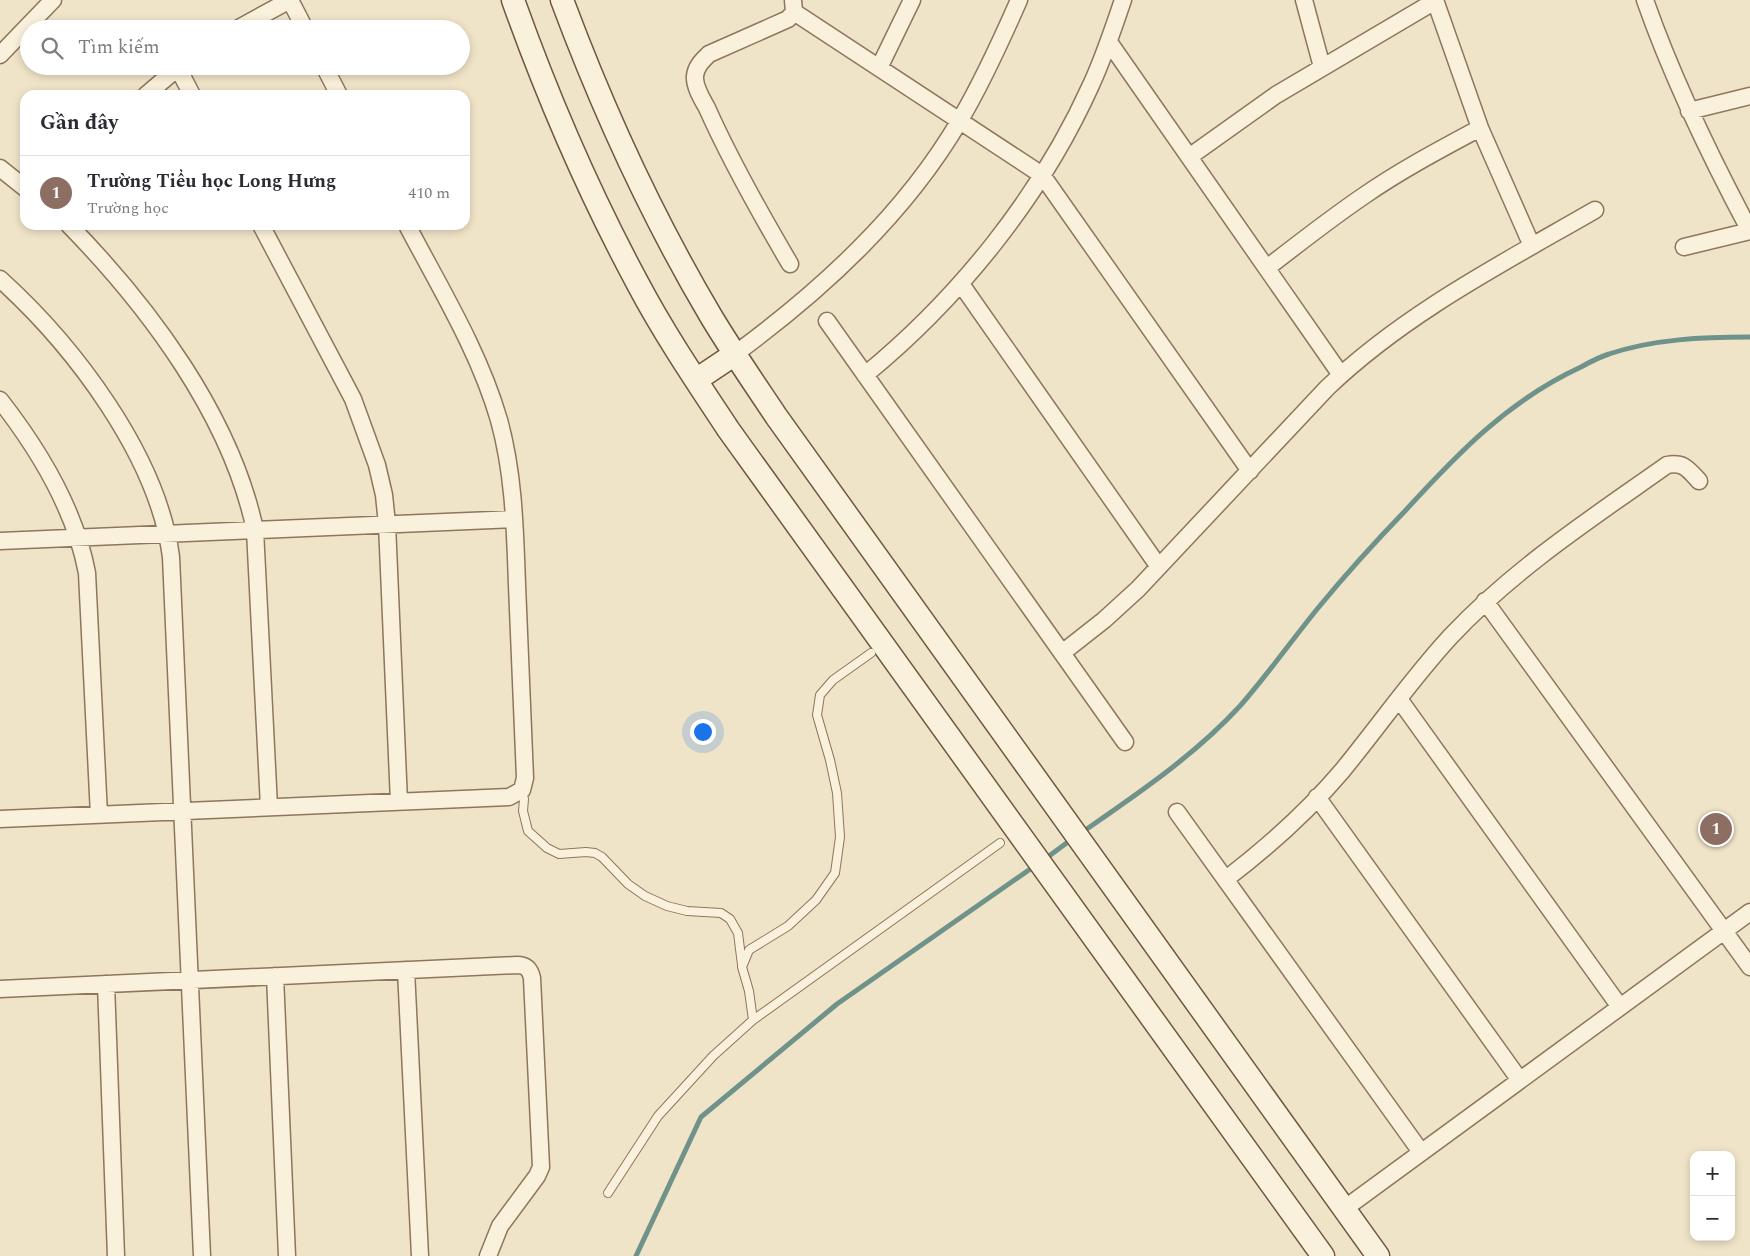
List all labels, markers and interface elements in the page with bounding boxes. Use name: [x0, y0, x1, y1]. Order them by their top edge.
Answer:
search box: [20, 20, 470, 75]
text: Tìm kiếm: [78, 33, 160, 62]
icon: search: [38, 34, 66, 62]
text: Gần đây: [40, 107, 118, 139]
text: Trường Tiểu học Long Hưng: [87, 167, 336, 196]
text: 1: [52, 181, 60, 205]
text: 410 m: [408, 181, 450, 205]
text: Trường học: [87, 196, 169, 220]
your location: [690, 719, 716, 745]
pin: 1: [1700, 810, 1732, 848]
map controls: [1690, 1151, 1735, 1241]
button: +: [1690, 1151, 1735, 1196]
button: −: [1690, 1196, 1735, 1241]

